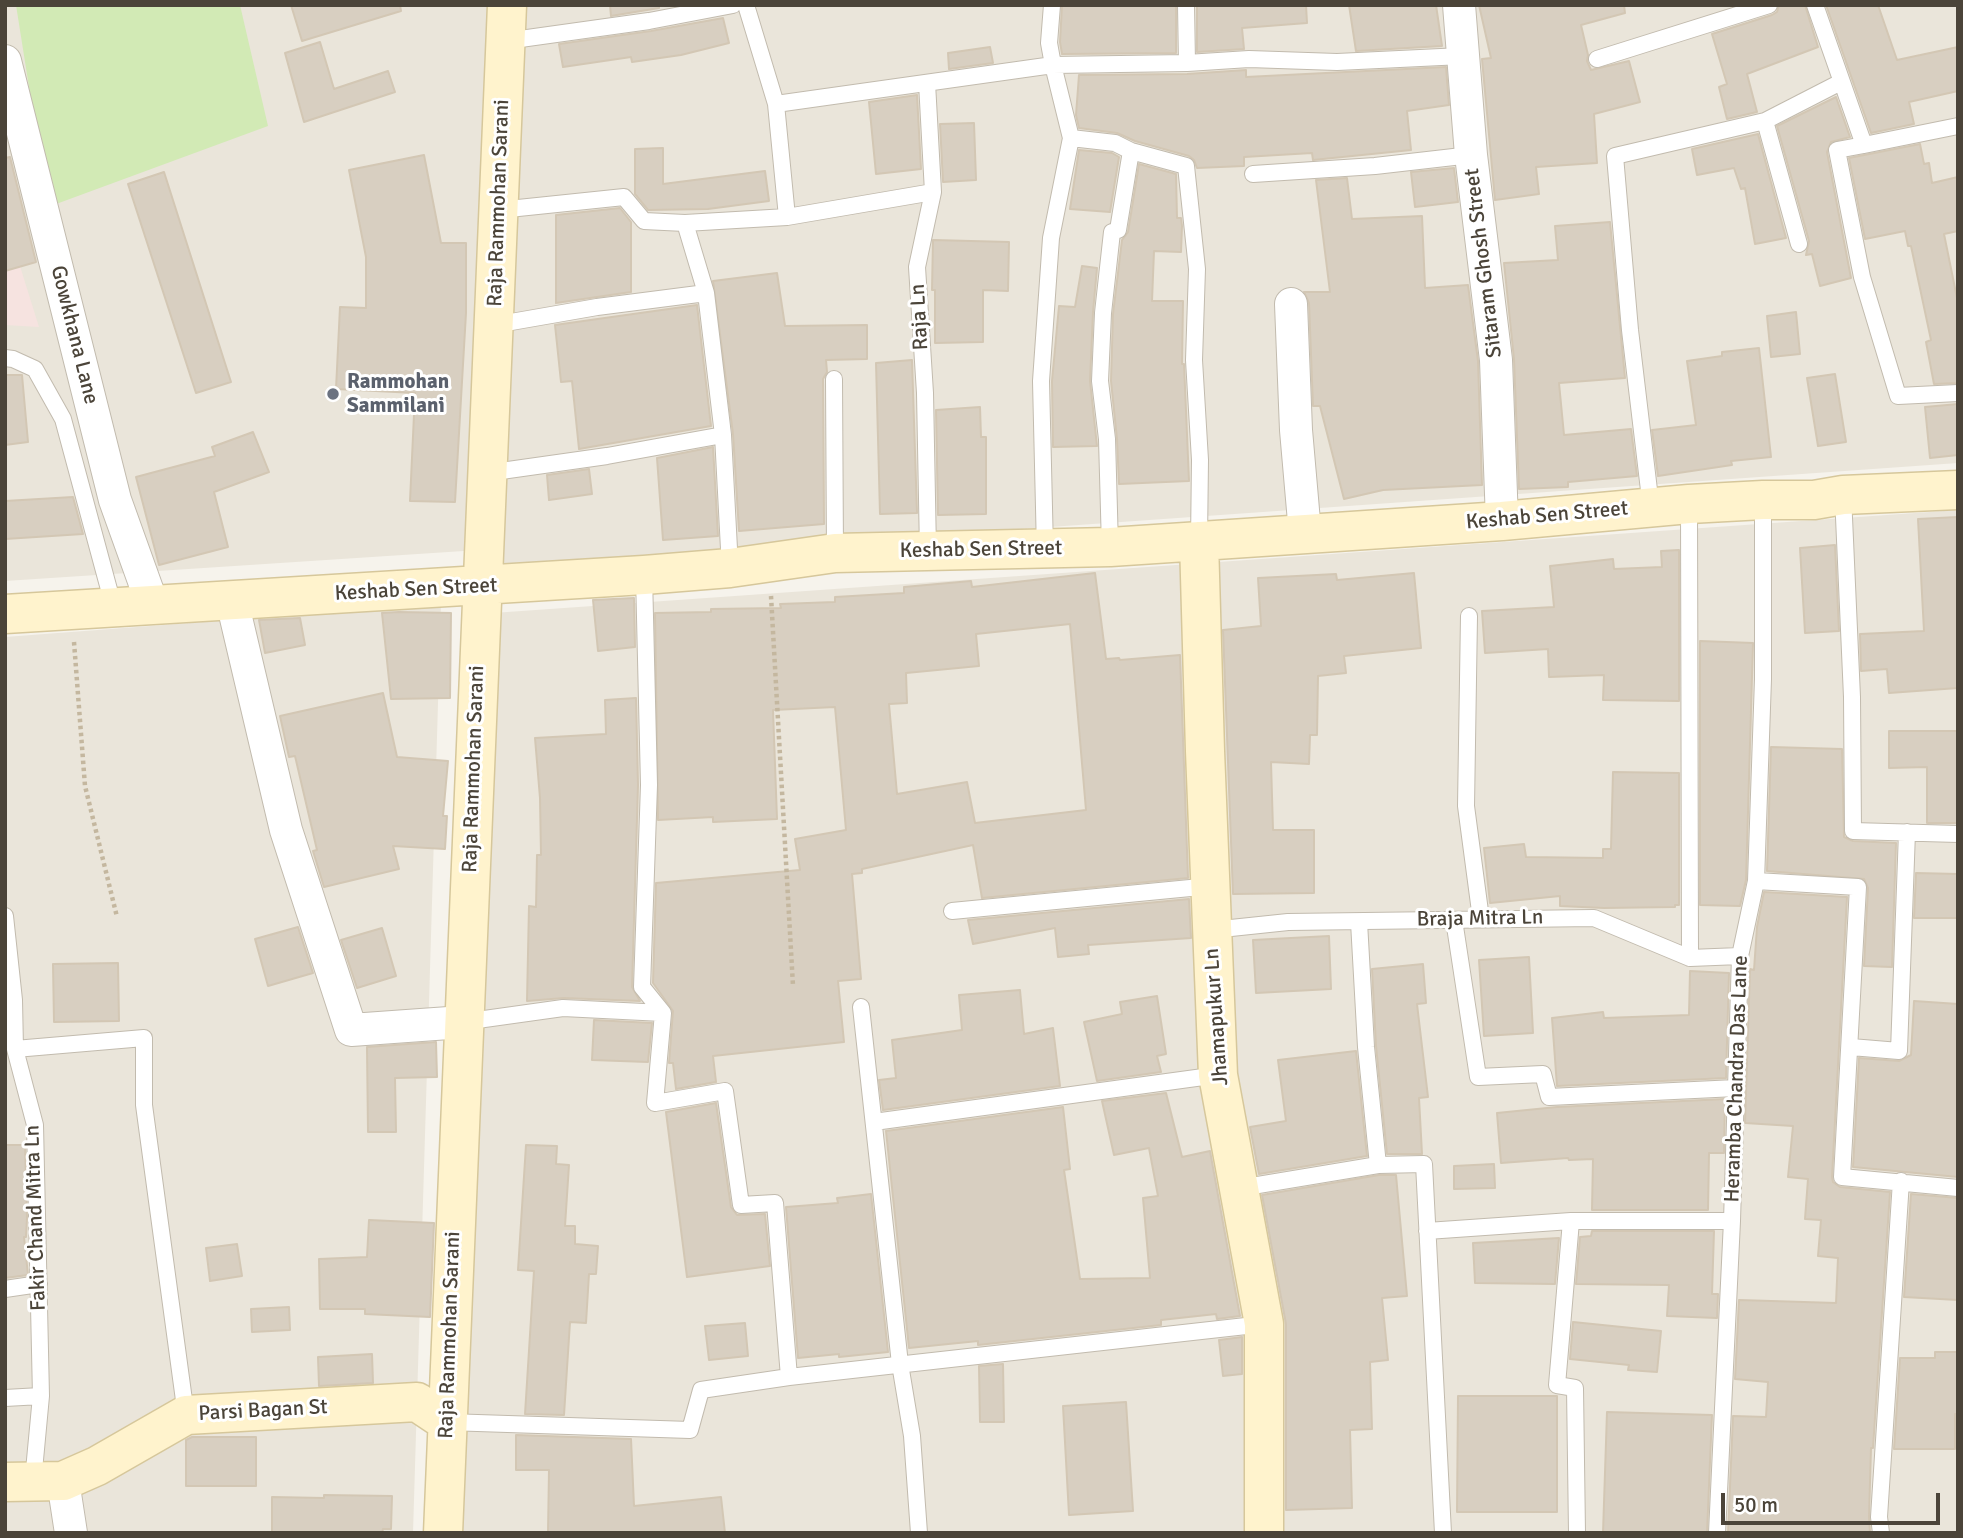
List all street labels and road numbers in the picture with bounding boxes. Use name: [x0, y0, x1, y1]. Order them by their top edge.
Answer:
street label: Raja Rammohan Sarani: [483, 99, 515, 307]
street label: Sitaram Ghosh Street: [1460, 167, 1508, 359]
street label: Gowkhana Lane: [45, 263, 103, 407]
street label: Raja Ln: [906, 283, 934, 351]
street label: Keshab Sen Street: [1465, 496, 1629, 536]
street label: Keshab Sen Street: [899, 536, 1063, 564]
street label: Keshab Sen Street: [334, 573, 498, 607]
street label: Raja Rammohan Sarani: [458, 665, 490, 873]
street label: Braja Mitra Ln: [1416, 905, 1544, 933]
street label: Jhamapukur Ln: [1200, 947, 1234, 1087]
street label: Heramba Chandra Das Lane: [1720, 955, 1754, 1203]
street label: Fakir Chand Mitra Ln: [20, 1124, 52, 1312]
street label: Raja Rammohan Sarani: [434, 1231, 466, 1439]
street label: Parsi Bagan St: [198, 1395, 328, 1427]

